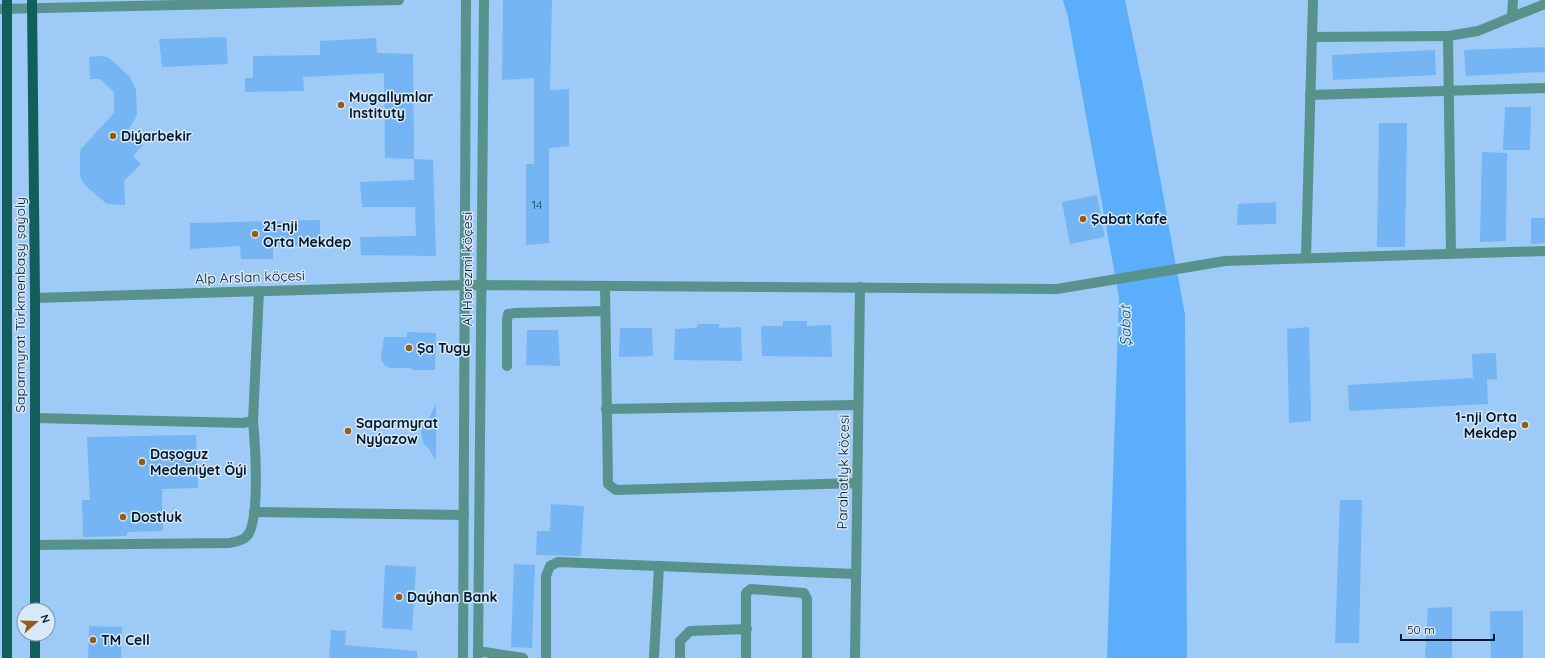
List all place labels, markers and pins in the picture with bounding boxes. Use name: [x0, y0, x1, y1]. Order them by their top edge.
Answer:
place label: Mugallymlar Instituty: [349, 88, 433, 122]
marker: Mugallymlar Instituty: [336, 100, 346, 110]
place label: Diýarbekir: [121, 127, 192, 145]
marker: Diýarbekir: [108, 131, 118, 141]
place label: Şabat Kafe: [1091, 210, 1167, 228]
marker: Şabat Kafe: [1078, 214, 1088, 224]
place label: 21-nji Orta Mekdep: [263, 217, 352, 251]
marker: 21-nji Orta Mekdep: [250, 229, 260, 239]
place label: Şa Tugy: [417, 339, 470, 357]
marker: Şa Tugy: [404, 343, 414, 353]
place label: 1-nji Orta Mekdep: [1455, 408, 1517, 442]
place label: Saparmyrat Nyýazow: [356, 414, 439, 448]
marker: 1-nji Orta Mekdep: [1520, 420, 1530, 430]
marker: Saparmyrat Nyýazow: [343, 426, 353, 436]
place label: Daşoguz Medeniýet Öýi: [150, 445, 247, 479]
marker: Daşoguz Medeniýet Öýi: [137, 457, 147, 467]
place label: Dostluk: [131, 508, 182, 526]
marker: Dostluk: [118, 512, 128, 522]
place label: Daýhan Bank: [407, 588, 498, 606]
marker: Daýhan Bank: [394, 592, 404, 602]
place label: TM Cell: [101, 631, 150, 649]
marker: TM Cell: [88, 635, 98, 645]

